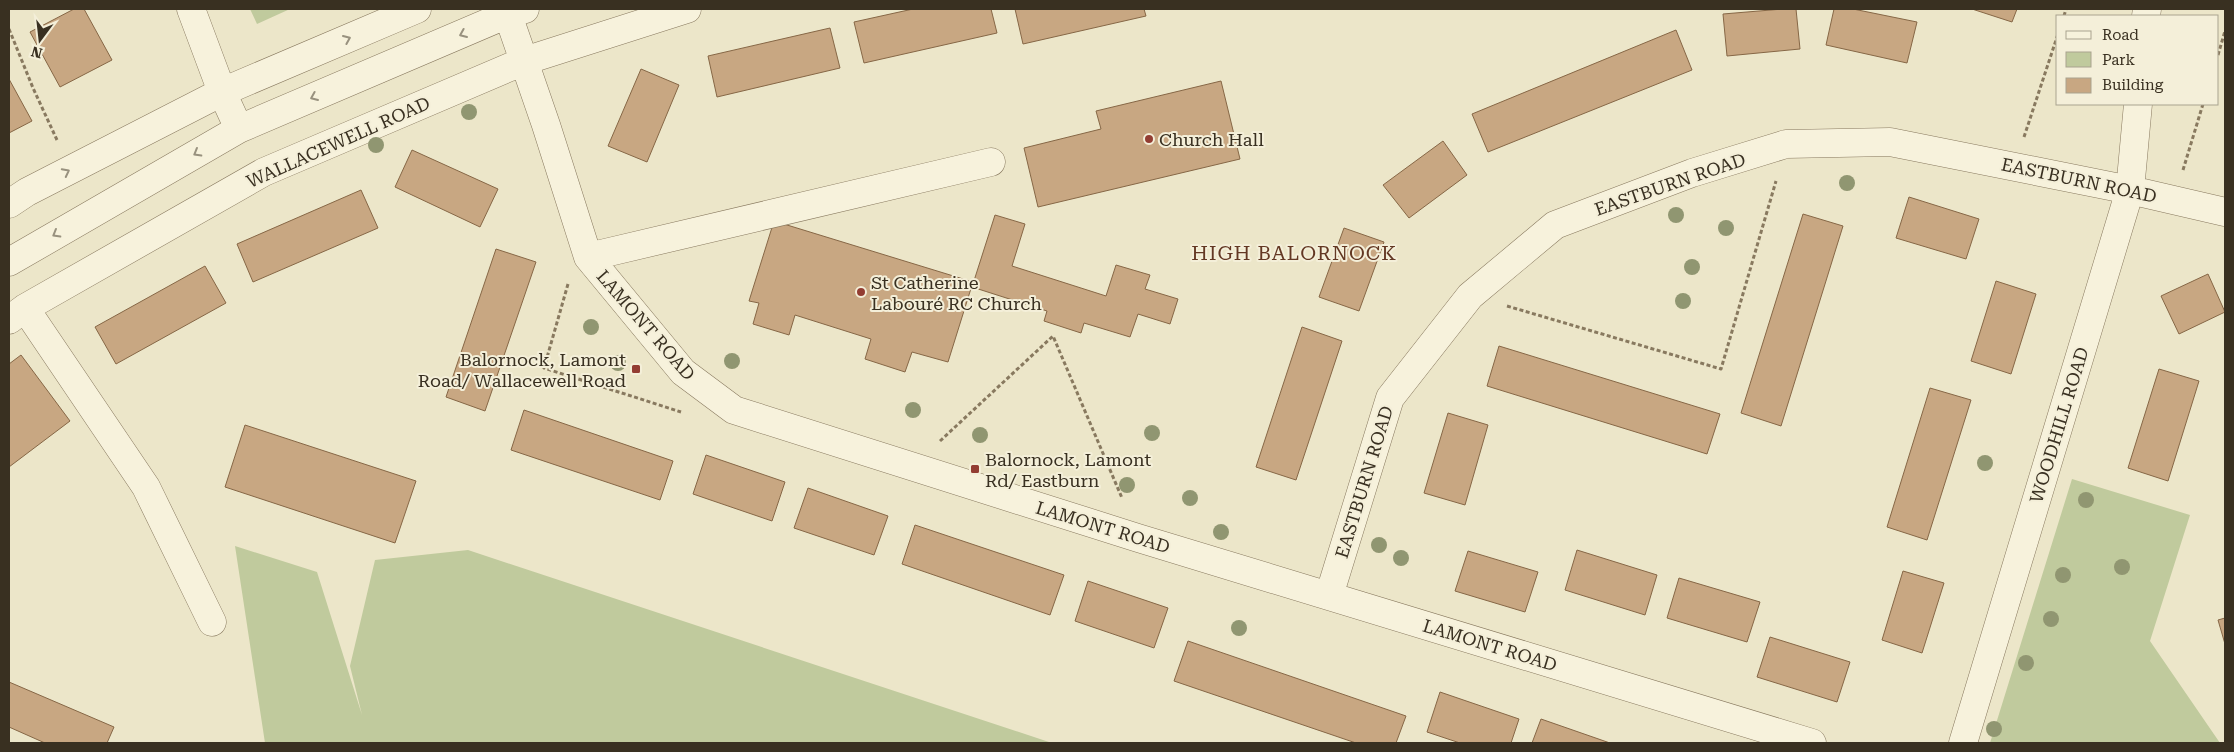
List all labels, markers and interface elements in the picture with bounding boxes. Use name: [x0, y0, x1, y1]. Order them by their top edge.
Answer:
north arrow: [15, 15, 65, 65]
legend: [2056, 15, 2219, 105]
text: Road: [2102, 26, 2139, 44]
one-way arrow: [459, 27, 468, 38]
one-way arrow: [342, 34, 351, 45]
text: N: [29, 43, 44, 62]
text: Park: [2102, 51, 2136, 69]
text: Building: [2102, 76, 2164, 94]
one-way arrow: [310, 91, 319, 102]
street label: WALLACEWELL ROAD: [243, 92, 433, 192]
place label: Church Hall: [1159, 129, 1264, 150]
marker: Church Hall: [1143, 133, 1155, 145]
one-way arrow: [193, 147, 202, 157]
street label: EASTBURN ROAD: [1592, 148, 1748, 220]
street label: EASTBURN ROAD: [1999, 153, 2159, 207]
one-way arrow: [61, 168, 70, 178]
one-way arrow: [52, 228, 61, 238]
district label: HIGH BALORNOCK: [1191, 241, 1397, 265]
street label: LAMONT ROAD: [592, 266, 700, 384]
place label: St Catherine Labouré RC Church: [871, 272, 1042, 314]
marker: St Catherine Labouré RC Church: [855, 286, 867, 298]
street label: WOODHILL ROAD: [2025, 344, 2093, 506]
place label: Balornock, Lamont Road/ Wallacewell Road: [418, 349, 626, 391]
marker: Balornock, Lamont Road/ Wallacewell Road: [630, 363, 642, 375]
street label: EASTBURN ROAD: [1331, 403, 1397, 561]
place label: Balornock, Lamont Rd/ Eastburn: [985, 449, 1152, 491]
marker: Balornock, Lamont Rd/ Eastburn: [969, 463, 981, 475]
street label: LAMONT ROAD: [1033, 497, 1173, 557]
street label: LAMONT ROAD: [1420, 615, 1560, 675]

